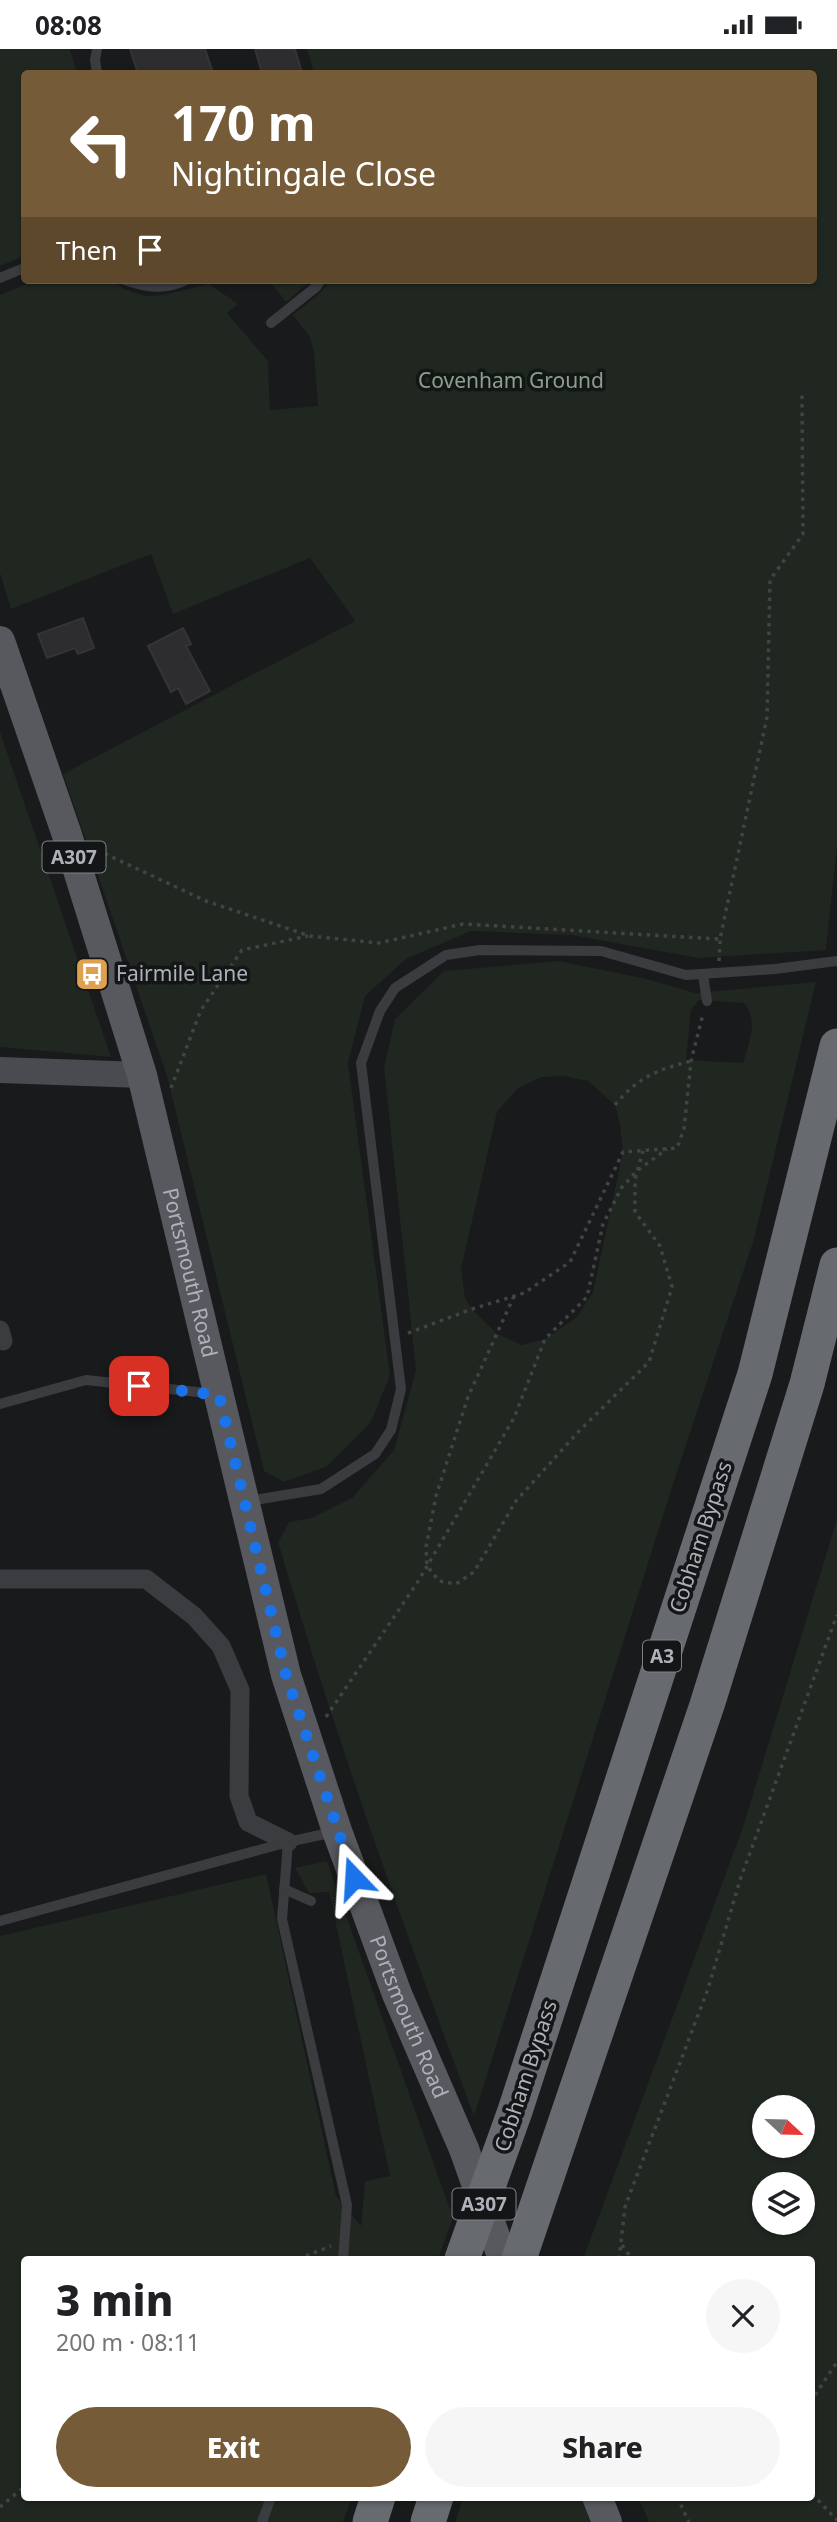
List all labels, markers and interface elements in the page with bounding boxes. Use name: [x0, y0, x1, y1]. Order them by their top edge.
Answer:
text: 08:08: [35, 7, 102, 43]
text: 170 m: [171, 89, 316, 155]
icon: left: [56, 98, 147, 189]
text: Nightingale Close: [171, 152, 436, 195]
icon: arrive: [131, 231, 169, 269]
text: Then: [56, 232, 117, 268]
park label: Covenham Ground: [418, 366, 604, 394]
road number: A307: [42, 841, 106, 873]
bus stop icon: Fairmile Lane: [73, 955, 111, 993]
place label: Fairmile Lane: [116, 959, 248, 987]
street label: Portsmouth Road: [157, 1185, 224, 1360]
pin: [109, 1356, 169, 1416]
icon: arrive: [120, 1367, 158, 1405]
street label: Cobham Bypass: [662, 1457, 738, 1616]
road number: A3: [643, 1641, 681, 1672]
position arrow: [317, 1841, 391, 1915]
street label: Portsmouth Road: [364, 1931, 455, 2102]
street label: Cobham Bypass: [487, 1996, 563, 2155]
north arrow: [752, 2095, 816, 2158]
map controls: [752, 2095, 815, 2235]
button: layers: [752, 2172, 815, 2235]
road number: A307: [452, 2189, 516, 2219]
text: 3 min: [56, 2271, 173, 2328]
button: close: [706, 2279, 780, 2353]
text: 200 m · 08:11: [56, 2326, 200, 2358]
button: Exit: [56, 2407, 411, 2487]
button: Share: [425, 2407, 780, 2487]

